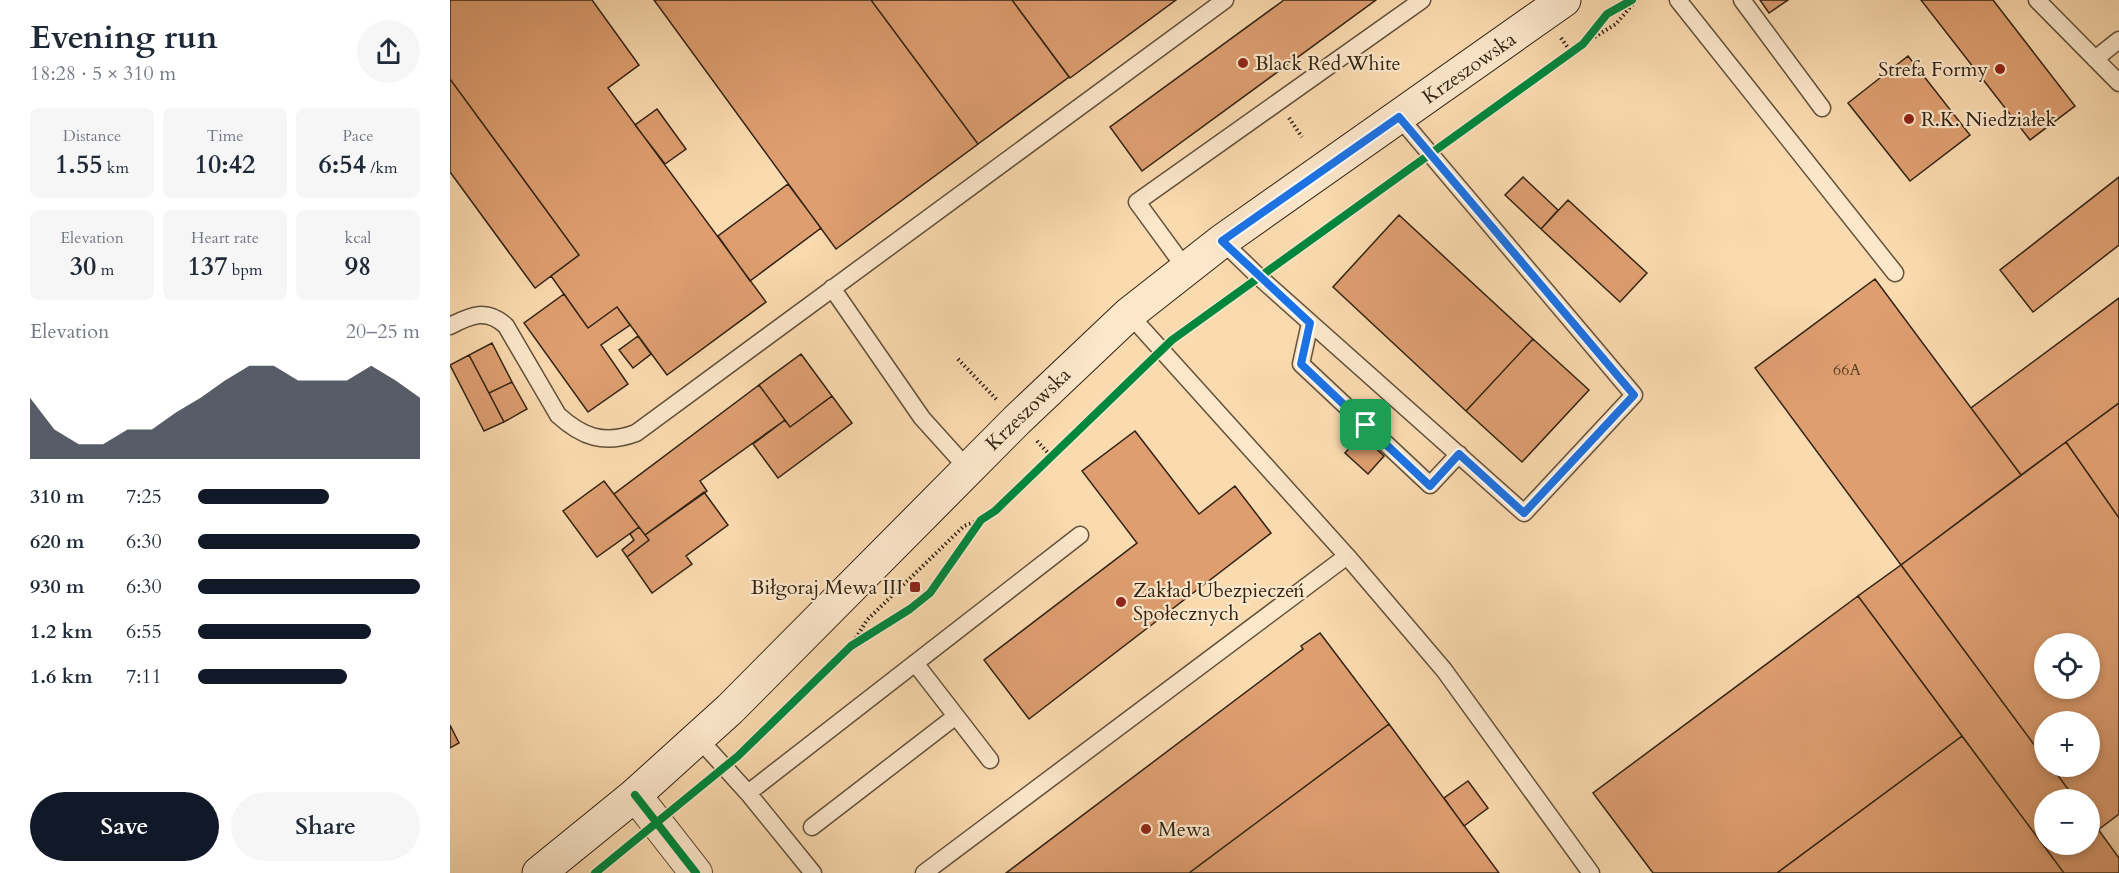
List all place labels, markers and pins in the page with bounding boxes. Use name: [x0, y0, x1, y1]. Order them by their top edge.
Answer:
place label: Black Red White: [1255, 50, 1401, 77]
marker: Black Red White: [1236, 56, 1250, 70]
place label: Strefa Formy: [1878, 56, 1988, 83]
marker: Strefa Formy: [1993, 62, 2007, 76]
place label: R.K. Niedziałek: [1921, 106, 2057, 133]
marker: R.K. Niedziałek: [1902, 112, 1916, 126]
pin: [1340, 399, 1391, 450]
place label: Biłgoraj Mewa III: [751, 574, 903, 601]
place label: Zakład Ubezpieczeń Społecznych: [1133, 577, 1306, 627]
marker: Biłgoraj Mewa III: [908, 580, 922, 594]
marker: Zakład Ubezpieczeń Społecznych: [1114, 595, 1128, 609]
place label: Mewa: [1158, 816, 1211, 843]
marker: Mewa: [1139, 822, 1153, 836]

